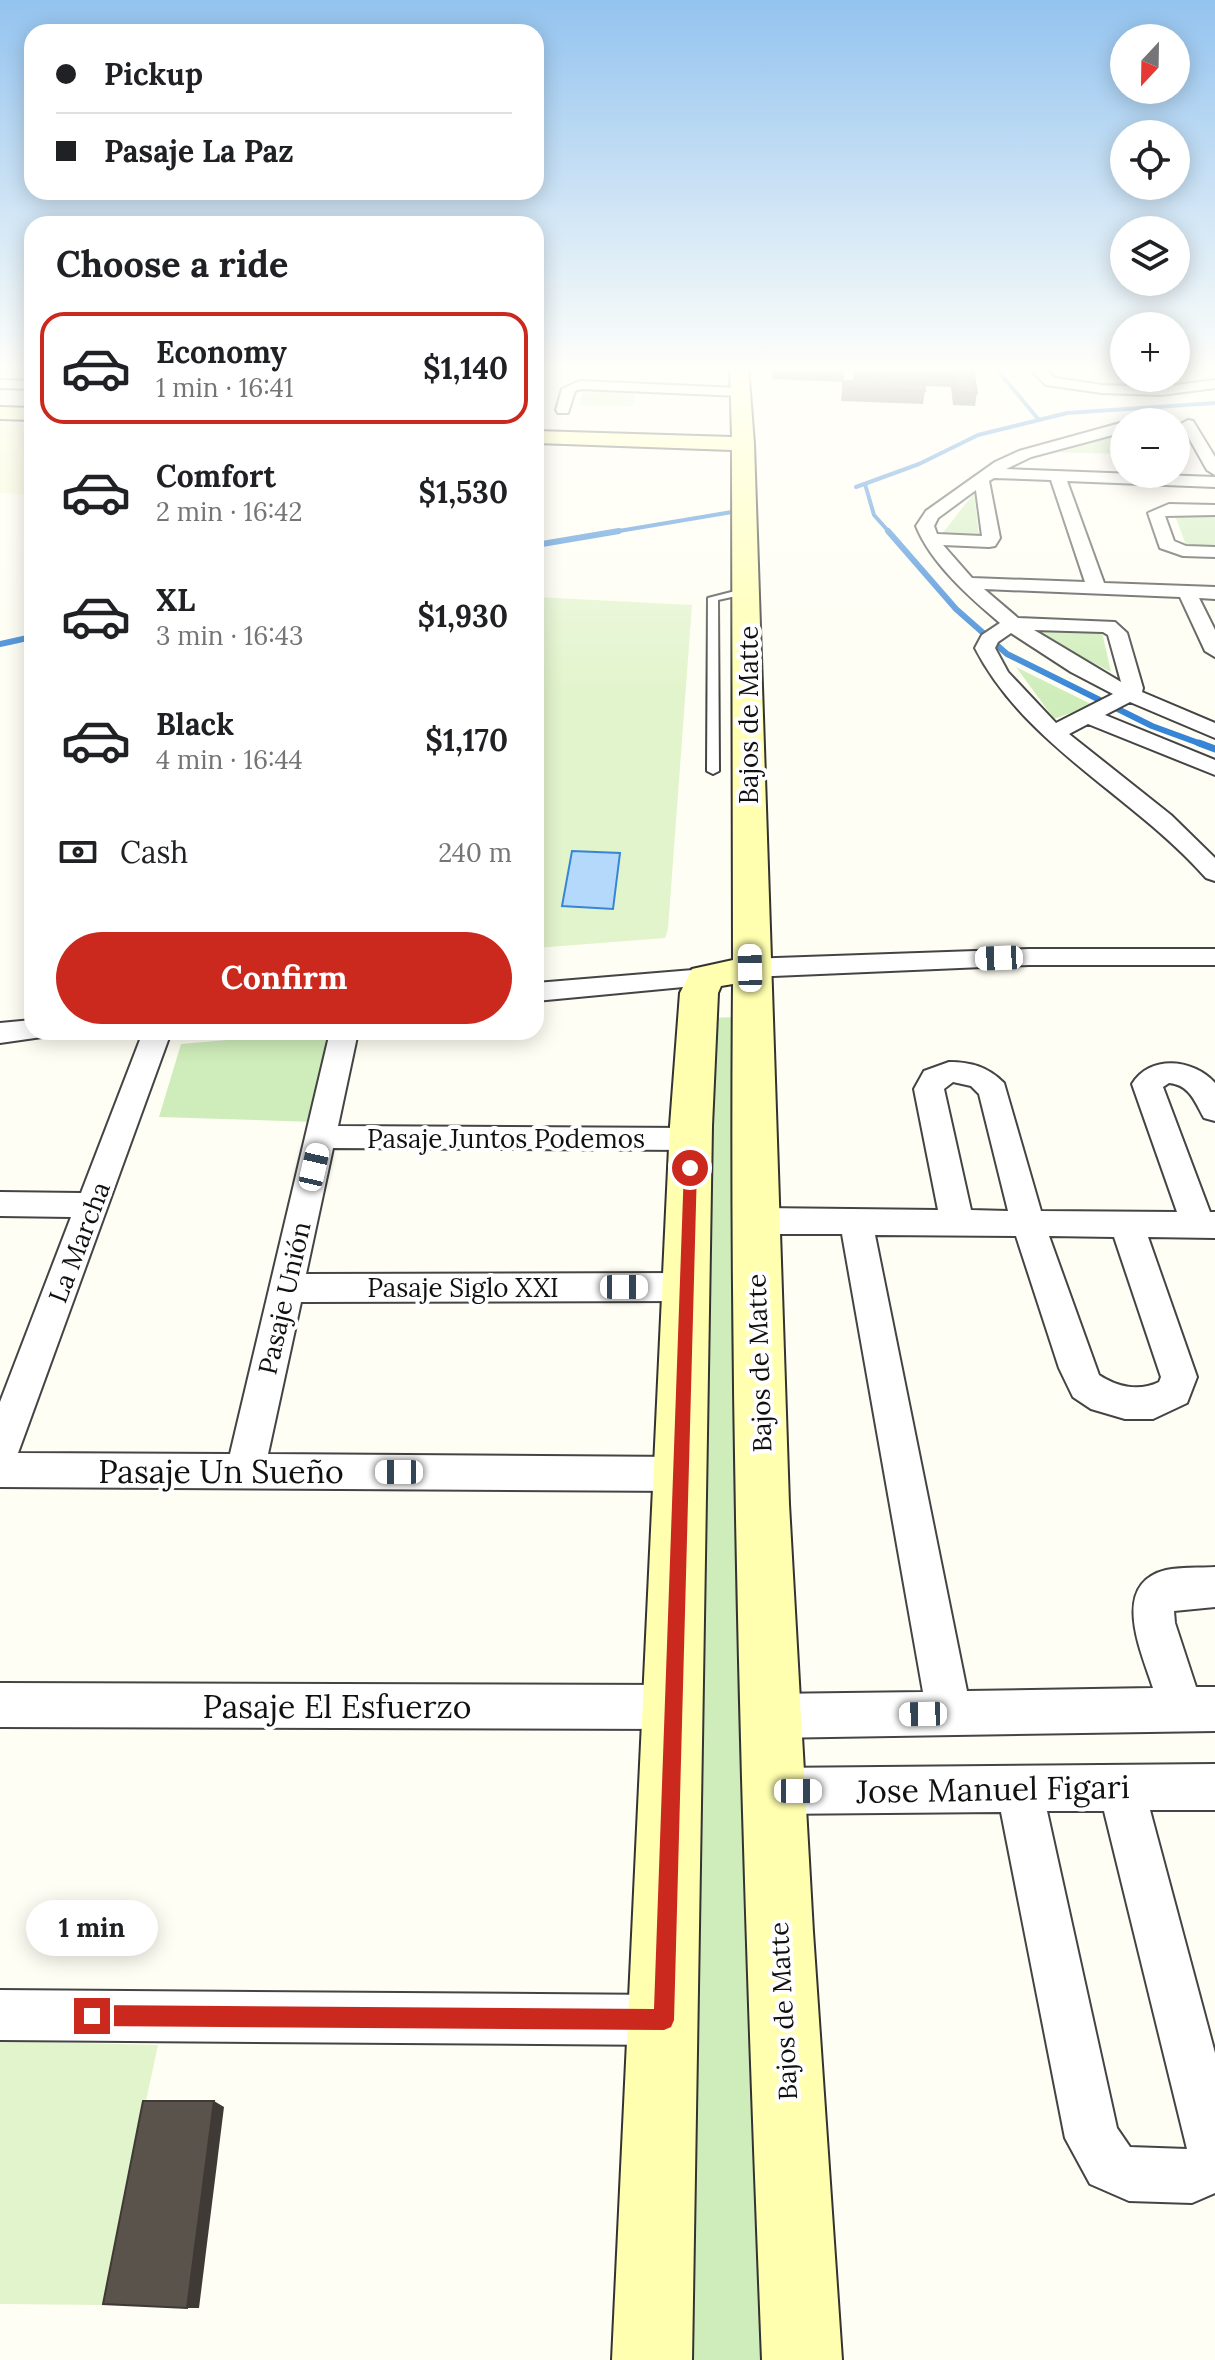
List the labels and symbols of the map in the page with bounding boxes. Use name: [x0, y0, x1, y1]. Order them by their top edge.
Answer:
north arrow: [1110, 24, 1190, 104]
street label: Bajos de Matte: [732, 626, 765, 804]
car: [738, 944, 762, 992]
car: [975, 945, 1023, 971]
street label: Pasaje Juntos Podemos: [367, 1122, 645, 1155]
car: [297, 1141, 331, 1193]
route start: [672, 1150, 708, 1186]
street label: La Marcha: [41, 1177, 117, 1307]
street label: Pasaje Unión: [250, 1218, 318, 1378]
street label: Pasaje Siglo XXI: [367, 1271, 559, 1304]
street label: Bajos de Matte: [739, 1273, 779, 1453]
car: [600, 1275, 648, 1299]
street label: Pasaje Un Sueño: [98, 1451, 344, 1492]
car: [375, 1460, 423, 1484]
street label: Pasaje El Esfuerzo: [203, 1686, 471, 1727]
car: [899, 1702, 947, 1726]
street label: Jose Manuel Figari: [855, 1766, 1130, 1812]
car: [774, 1779, 822, 1803]
callout: 1 min: [26, 1900, 158, 1956]
street label: Bajos de Matte: [762, 1921, 804, 2101]
route end: [74, 1998, 110, 2034]

